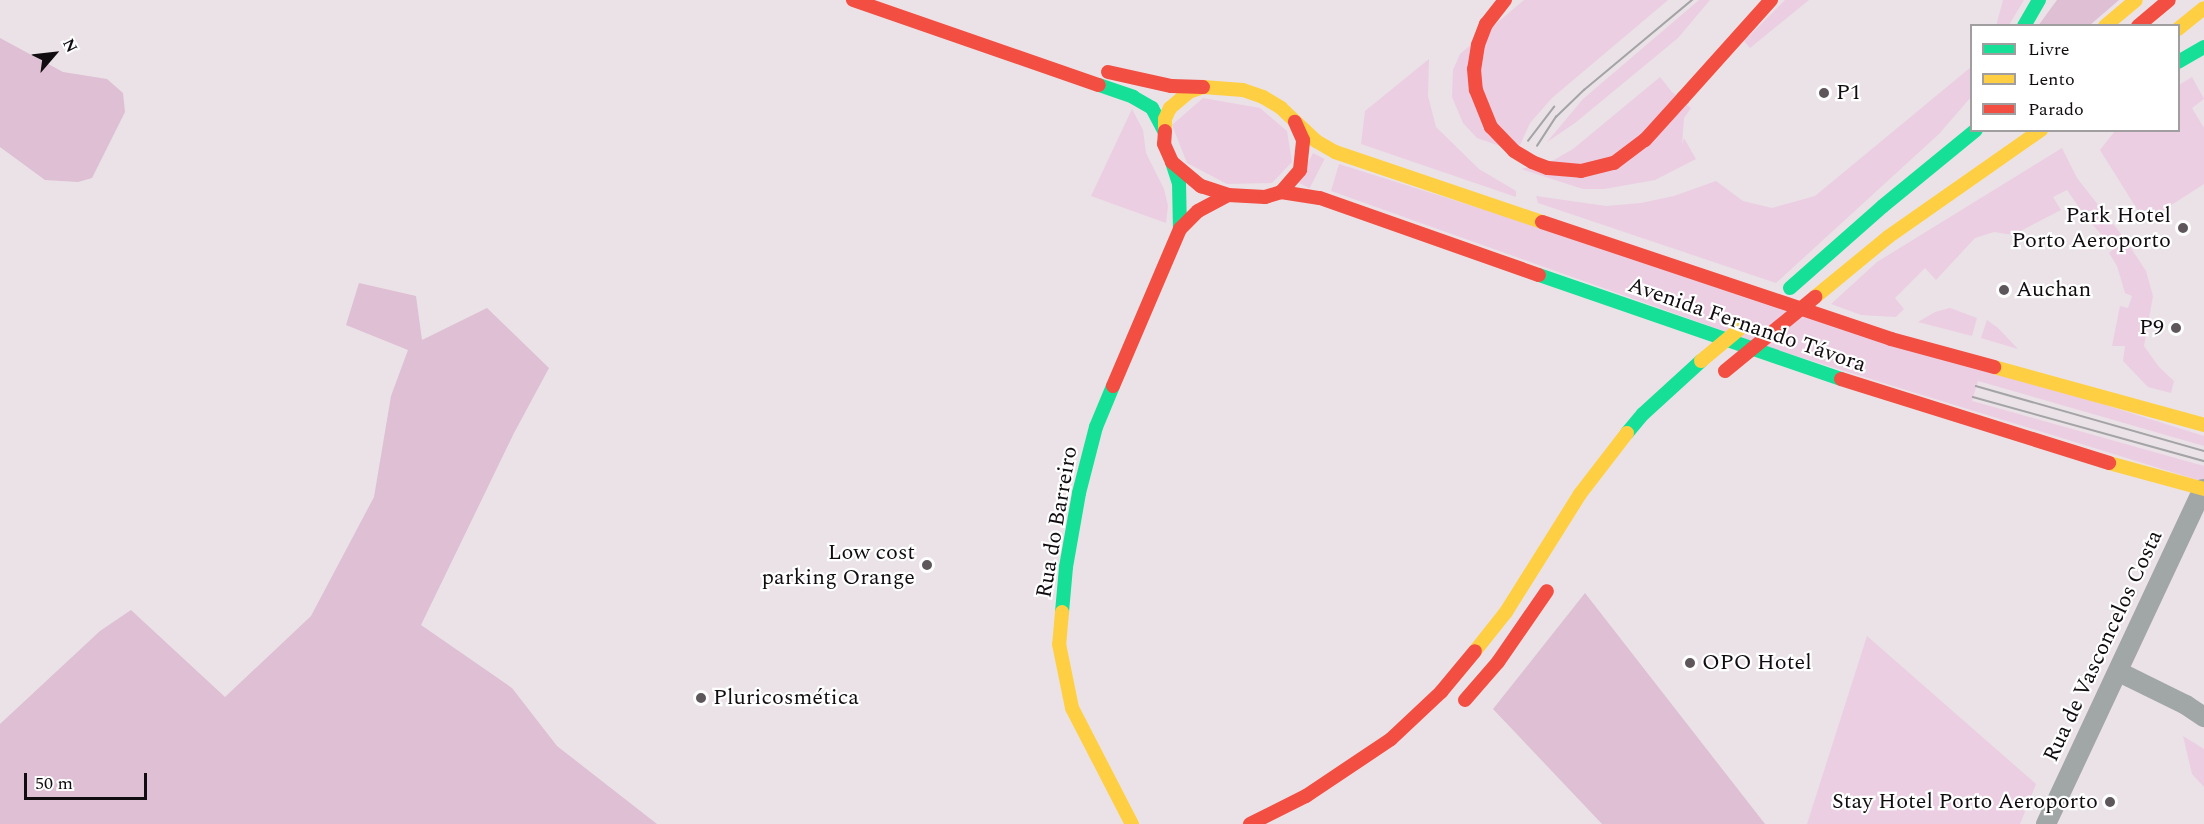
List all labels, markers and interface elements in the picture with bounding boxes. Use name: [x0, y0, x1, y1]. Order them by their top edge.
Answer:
north arrow: [24, 24, 84, 84]
legend: [1970, 24, 2180, 132]
text: N: [56, 34, 84, 57]
text: Livre: [2028, 36, 2070, 63]
text: Lento: [2028, 66, 2075, 93]
place label: P1: [1836, 80, 1861, 106]
marker: P1: [1817, 86, 1831, 100]
text: Parado: [2028, 96, 2084, 123]
place label: Park Hotel Porto Aeroporto: [2011, 202, 2171, 254]
marker: Park Hotel Porto Aeroporto: [2176, 221, 2190, 235]
street label: Avenida Fernando Távora: [1625, 272, 1869, 378]
place label: Auchan: [2016, 277, 2091, 303]
marker: Auchan: [1997, 283, 2011, 297]
place label: P9: [2139, 315, 2164, 341]
marker: P9: [2169, 321, 2183, 335]
street label: Rua do Barreiro: [1031, 444, 1083, 600]
street label: Rua de Vasconcelos Costa: [2038, 526, 2168, 766]
place label: Low cost parking Orange: [761, 539, 915, 590]
marker: Low cost parking Orange: [920, 558, 934, 572]
place label: OPO Hotel: [1702, 650, 1812, 676]
marker: OPO Hotel: [1683, 656, 1697, 670]
place label: Pluricosmética: [713, 685, 859, 711]
marker: Pluricosmética: [694, 691, 708, 705]
scale bar: [27, 761, 150, 799]
text: 50 m: [35, 770, 73, 797]
place label: Stay Hotel Porto Aeroporto: [1832, 789, 2098, 815]
marker: Stay Hotel Porto Aeroporto: [2103, 795, 2117, 809]

